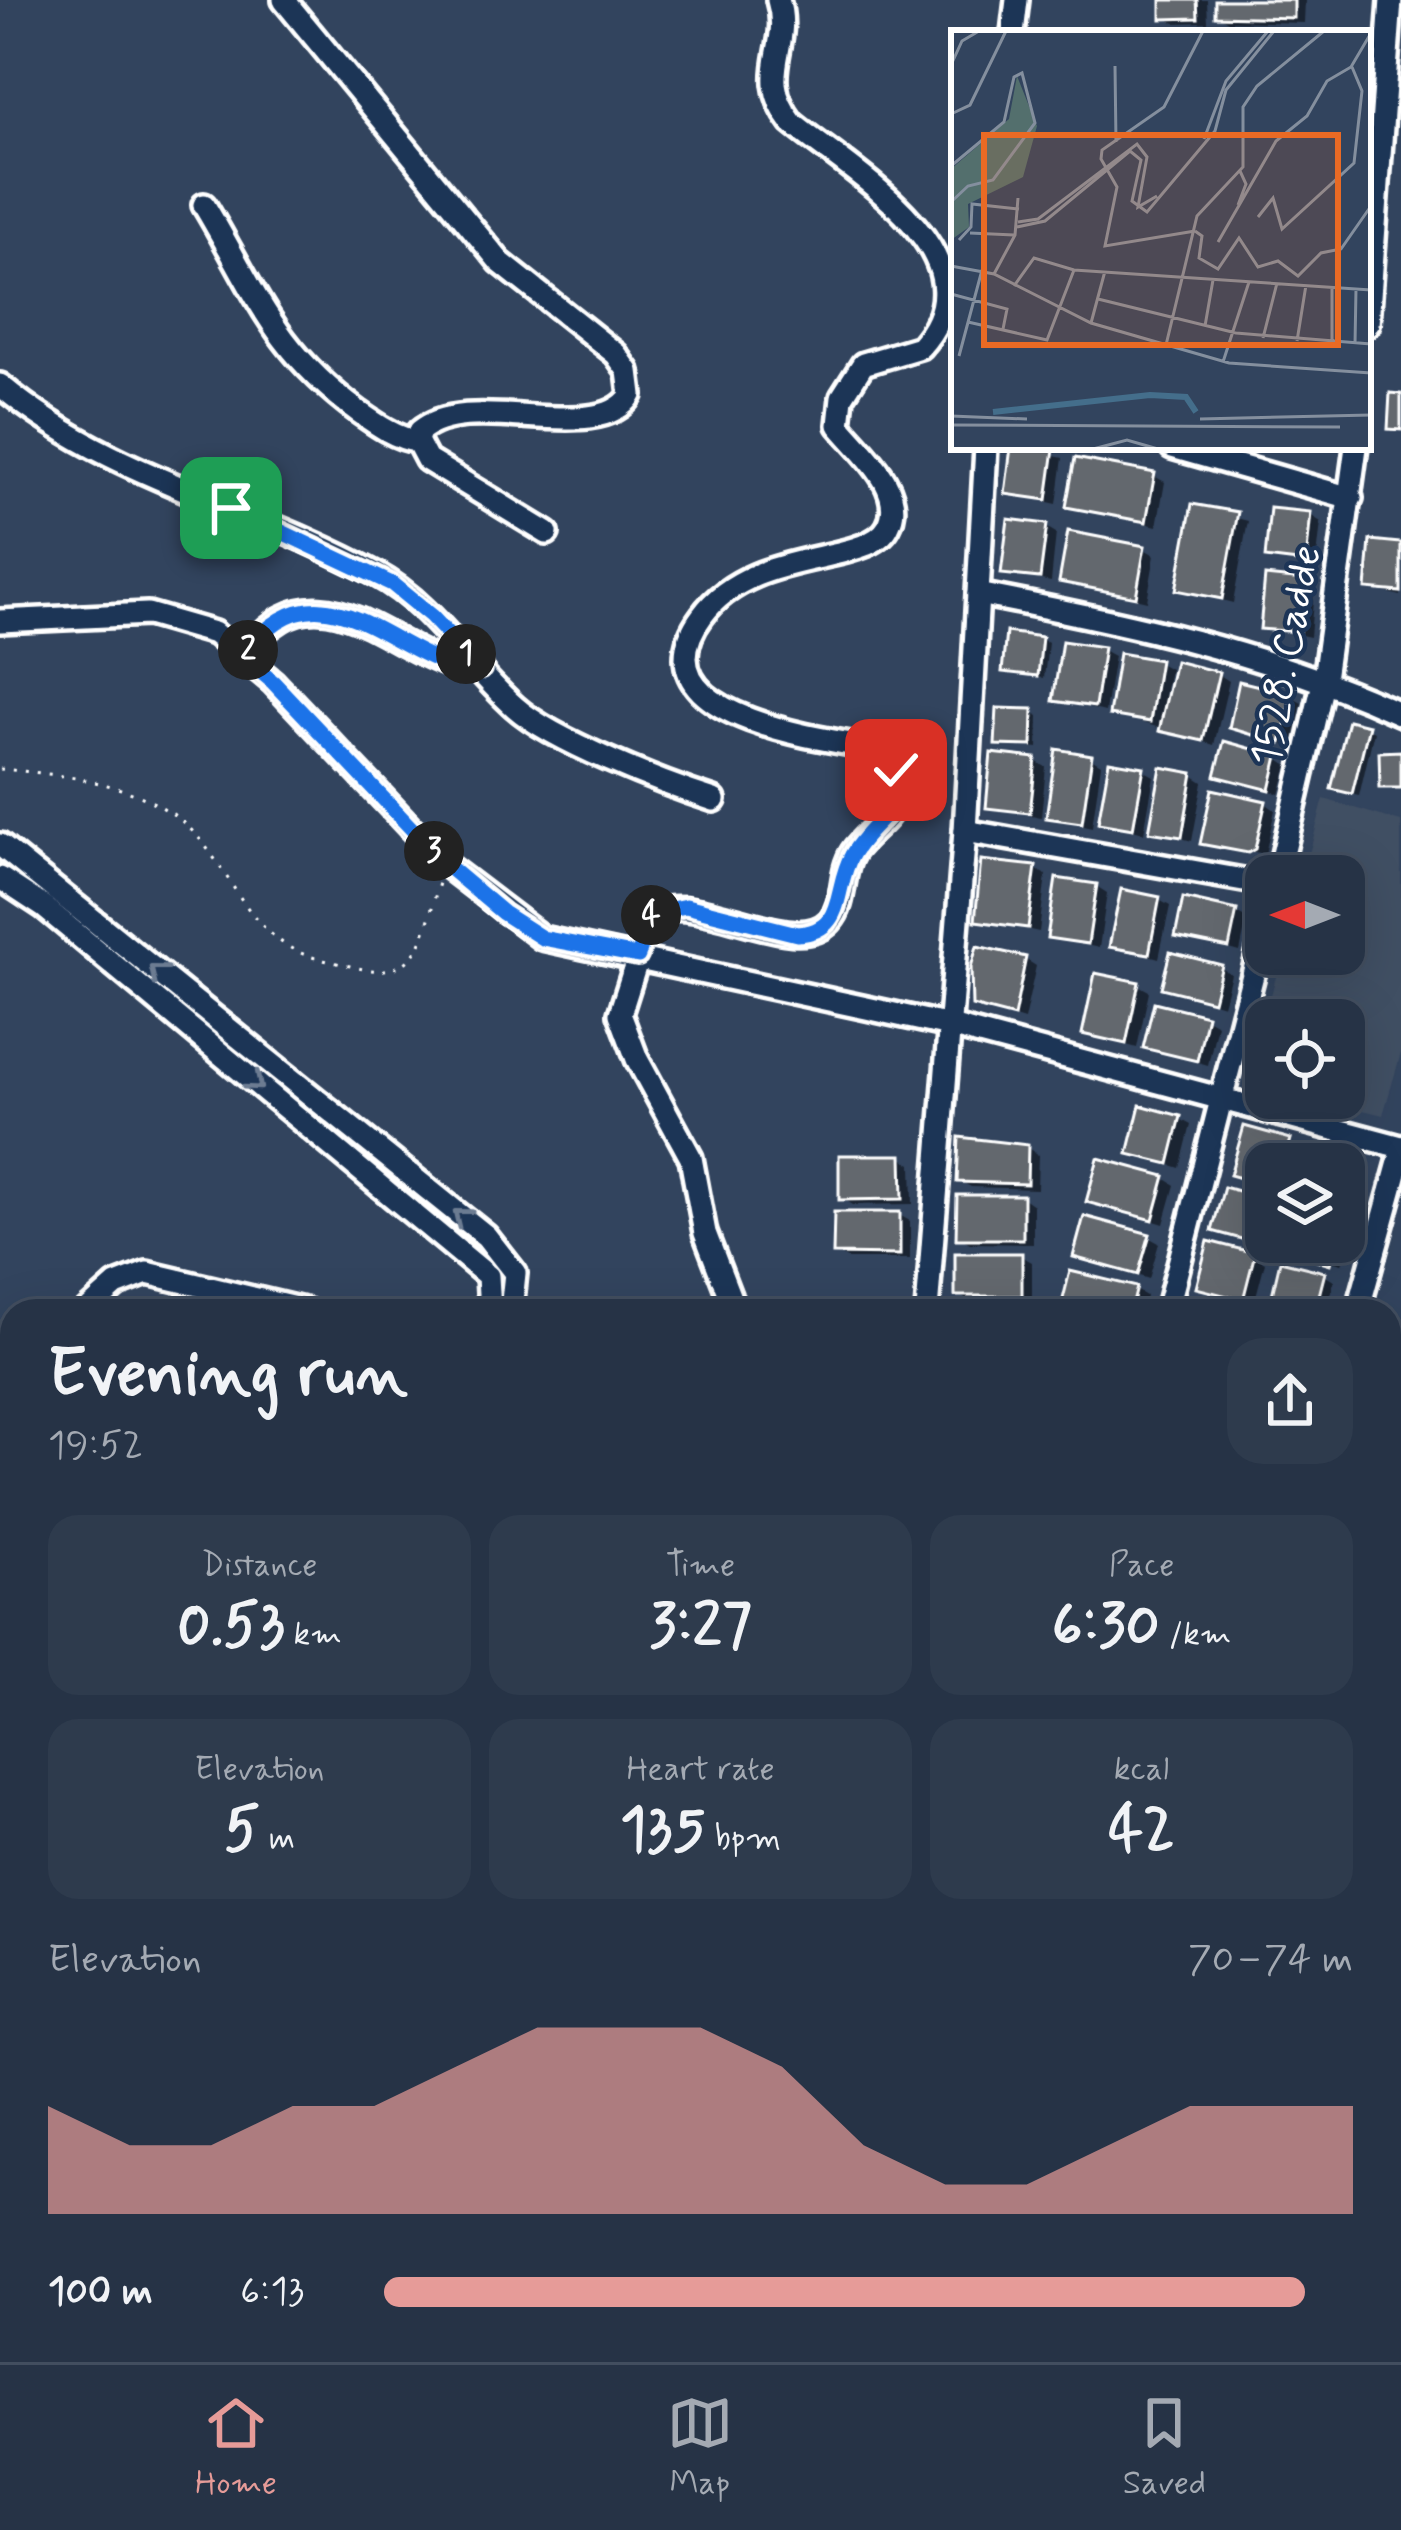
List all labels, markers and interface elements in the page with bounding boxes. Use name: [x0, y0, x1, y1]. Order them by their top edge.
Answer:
inset map: [951, 30, 1371, 450]
pin: [180, 457, 282, 559]
icon: arrive: [198, 475, 264, 541]
street label: 1528. Cadde: [1239, 541, 1336, 771]
pin: 2: [218, 620, 278, 680]
pin: 1: [436, 624, 496, 684]
text: 2: [240, 628, 256, 672]
text: 1: [459, 632, 473, 676]
pin: [845, 719, 947, 821]
icon: check: [863, 737, 929, 803]
pin: 3: [404, 821, 464, 881]
text: 3: [427, 829, 441, 873]
north arrow: [1245, 855, 1365, 975]
map controls: [1245, 855, 1365, 1263]
pin: 4: [621, 885, 681, 945]
text: 4: [641, 893, 661, 937]
one-way arrow: [149, 964, 171, 986]
button: locate: [1245, 999, 1365, 1119]
one-way arrow: [241, 1068, 263, 1090]
button: layers: [1245, 1143, 1365, 1263]
one-way arrow: [452, 1209, 474, 1231]
text: Evening run: [48, 1333, 408, 1419]
button: share: [1227, 1338, 1353, 1464]
text: 19:52: [48, 1421, 143, 1472]
text: Distance: [202, 1544, 318, 1588]
text: Time: [666, 1544, 735, 1588]
text: Pace: [1109, 1544, 1174, 1588]
text: 0.53: [177, 1588, 285, 1667]
text: 3:27: [649, 1588, 752, 1667]
text: 6:30: [1052, 1588, 1160, 1667]
text: km: [285, 1613, 342, 1657]
text: /km: [1160, 1613, 1231, 1657]
text: Elevation: [195, 1748, 324, 1792]
text: Heart rate: [626, 1748, 775, 1792]
text: kcal: [1114, 1748, 1169, 1792]
text: 5: [224, 1792, 260, 1871]
text: 135: [620, 1792, 706, 1871]
text: 42: [1108, 1792, 1175, 1871]
text: m: [260, 1817, 295, 1861]
text: bpm: [706, 1817, 781, 1861]
text: Elevation: [48, 1935, 202, 1986]
text: 70–74 m: [1188, 1935, 1353, 1986]
text: 100 m: [48, 2267, 153, 2318]
text: 6:13: [240, 2267, 304, 2318]
tab: Home: [195, 2390, 277, 2506]
tab: Map: [667, 2390, 733, 2506]
tab: Saved: [1123, 2390, 1206, 2506]

